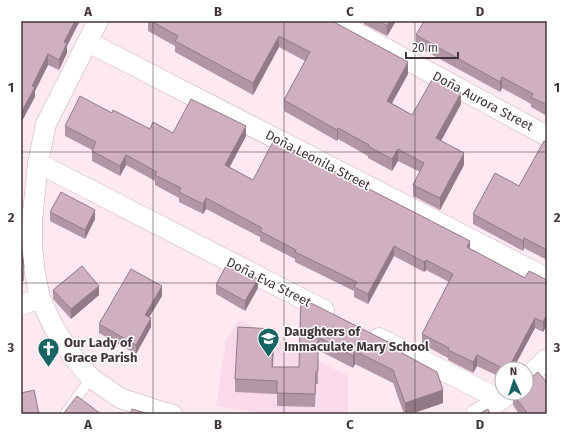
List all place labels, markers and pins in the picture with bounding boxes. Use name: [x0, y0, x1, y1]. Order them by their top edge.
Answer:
place label: Daughters of Immaculate Mary School: [284, 324, 429, 354]
school or university icon: Daughters of Immaculate Mary School: [255, 325, 281, 358]
place label: Our Lady of Grace Parish: [64, 335, 137, 365]
church icon: Our Lady of Grace Parish: [36, 336, 62, 369]

